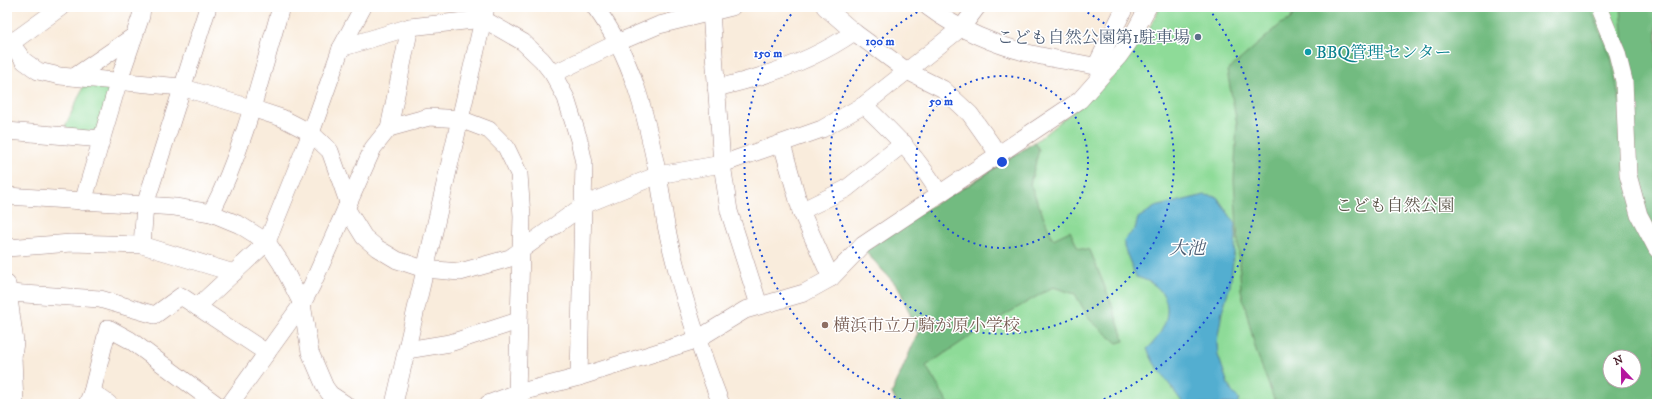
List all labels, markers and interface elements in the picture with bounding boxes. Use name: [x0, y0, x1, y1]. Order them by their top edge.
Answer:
place label: こども自然公園第1駐車場: [997, 27, 1190, 49]
marker: こども自然公園第1駐車場: [1193, 32, 1203, 42]
text: 100 m: [866, 34, 894, 49]
place label: BBQ管理センター: [1316, 42, 1451, 64]
text: 150 m: [754, 46, 782, 61]
marker: BBQ管理センター: [1303, 47, 1313, 57]
text: 50 m: [928, 94, 953, 109]
centre of rings: [995, 155, 1009, 169]
park label: こども自然公園: [1336, 195, 1455, 217]
water label: 大池: [1169, 238, 1207, 260]
place label: 横浜市立万騎が原小学校: [833, 315, 1020, 337]
marker: 横浜市立万騎が原小学校: [820, 320, 830, 330]
north arrow: [1602, 349, 1642, 389]
text: N: [1612, 352, 1625, 369]

